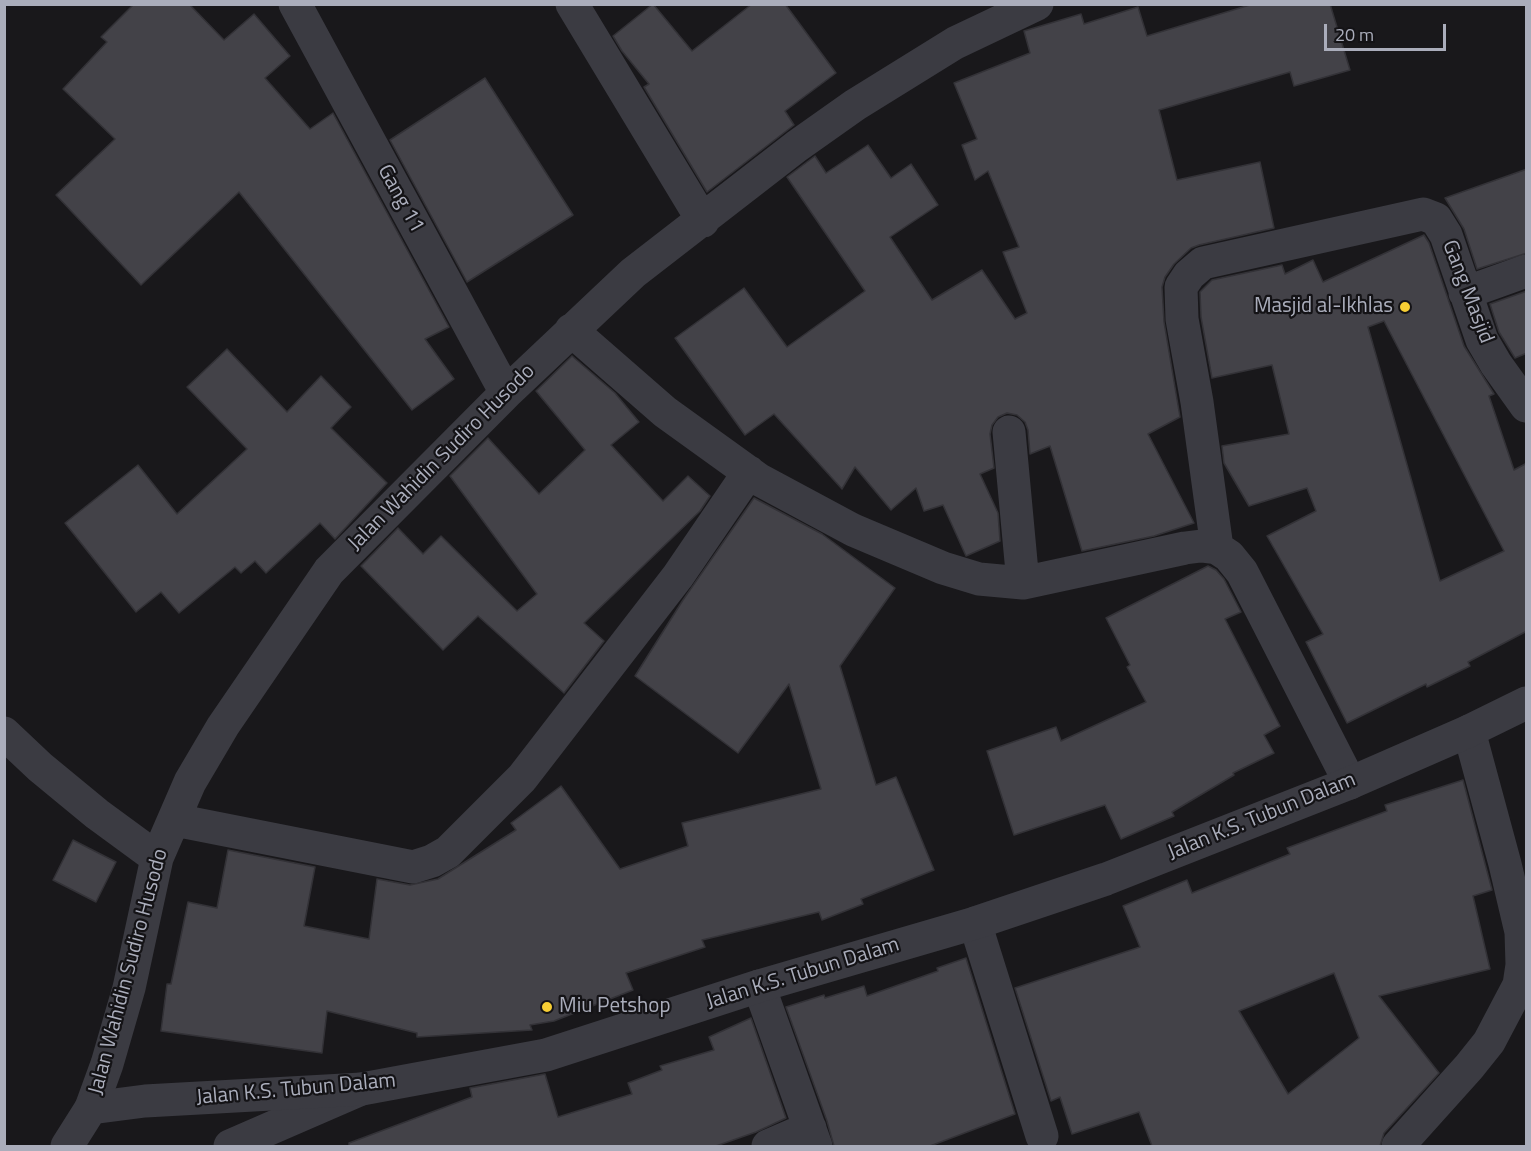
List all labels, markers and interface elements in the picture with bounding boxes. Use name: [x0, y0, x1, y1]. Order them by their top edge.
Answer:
scale bar: [1327, 12, 1448, 50]
text: 20 m: [1335, 21, 1374, 48]
street label: Gang 11: [371, 161, 429, 237]
street label: Gang Masjid: [1436, 237, 1498, 347]
place label: Masjid al-Ikhlas: [1254, 294, 1393, 320]
marker: Masjid al-Ikhlas: [1398, 300, 1412, 314]
street label: Jalan Wahidin Sudiro Husodo: [343, 359, 541, 557]
street label: Jalan K.S. Tubun Dalam: [1164, 768, 1360, 866]
street label: Jalan Wahidin Sudiro Husodo: [84, 846, 174, 1098]
street label: Jalan K.S. Tubun Dalam: [704, 933, 902, 1015]
place label: Miu Petshop: [559, 994, 670, 1020]
marker: Miu Petshop: [540, 1000, 554, 1014]
street label: Jalan K.S. Tubun Dalam: [195, 1069, 397, 1111]

